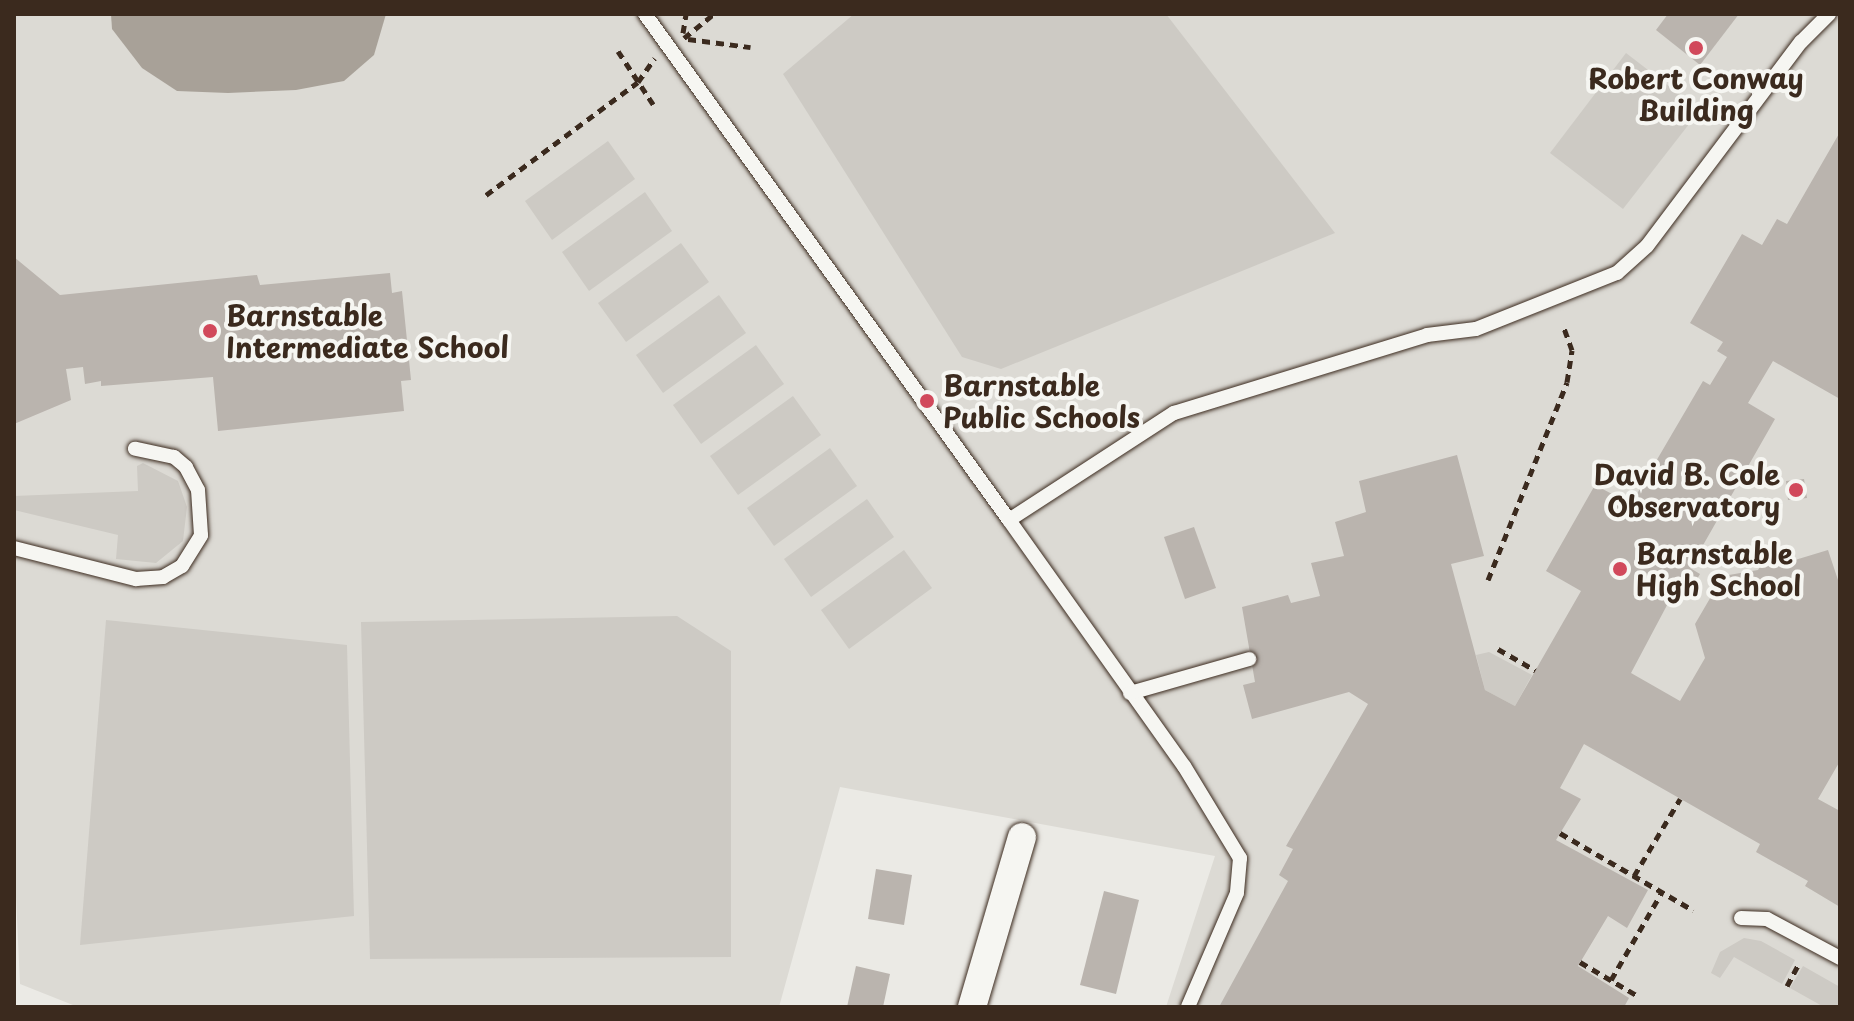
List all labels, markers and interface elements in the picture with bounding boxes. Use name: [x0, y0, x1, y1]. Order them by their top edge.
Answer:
marker: Robert Conway Building: [1687, 39, 1705, 57]
place label: Robert Conway Building: [1588, 61, 1804, 127]
place label: Barnstable Intermediate School: [226, 298, 510, 364]
marker: Barnstable Intermediate School: [201, 322, 219, 340]
place label: Barnstable Public Schools: [943, 368, 1142, 434]
marker: Barnstable Public Schools: [918, 392, 936, 410]
place label: David B. Cole Observatory: [1592, 457, 1780, 523]
marker: David B. Cole Observatory: [1787, 481, 1805, 499]
place label: Barnstable High School: [1636, 536, 1803, 602]
marker: Barnstable High School: [1611, 560, 1629, 578]

